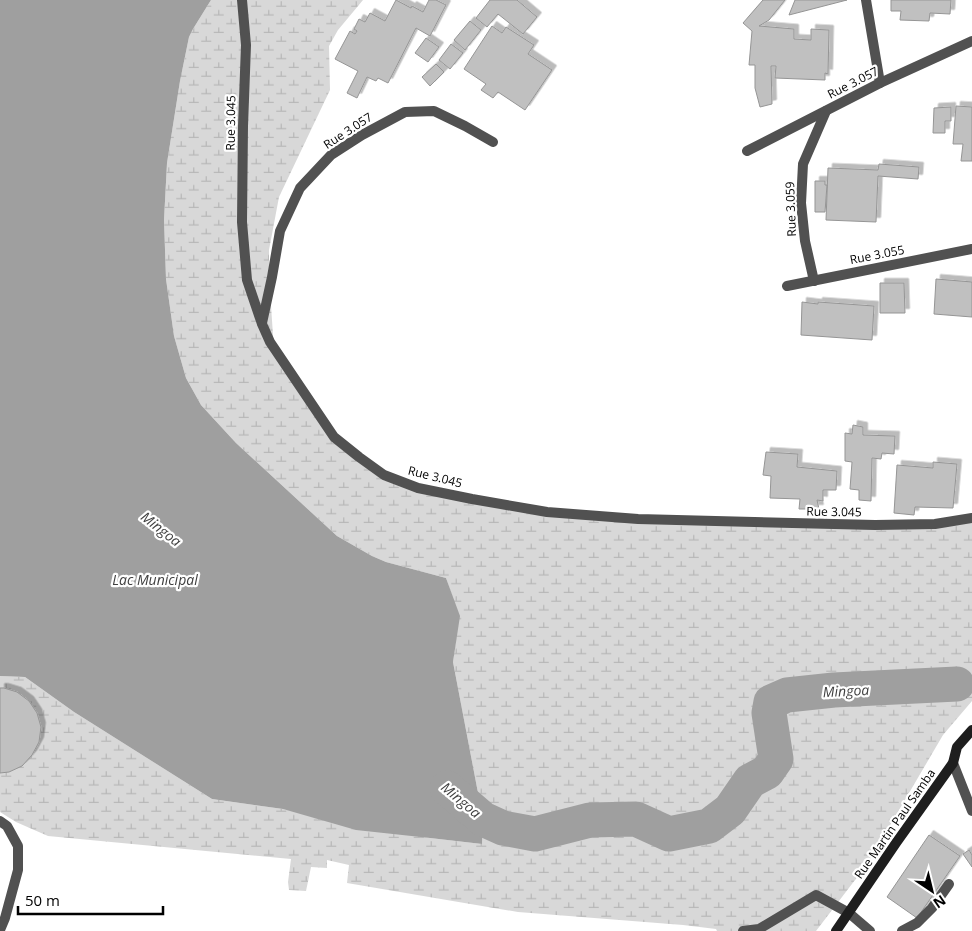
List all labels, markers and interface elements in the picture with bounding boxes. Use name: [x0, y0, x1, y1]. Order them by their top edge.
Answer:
street label: Rue 3.057: [824, 62, 881, 103]
street label: Rue 3.045: [222, 95, 239, 151]
street label: Rue 3.057: [320, 108, 376, 153]
street label: Rue 3.059: [781, 181, 800, 237]
street label: Rue 3.055: [848, 241, 906, 268]
street label: Rue 3.045: [406, 462, 464, 491]
street label: Rue 3.045: [806, 503, 862, 520]
water label: Mingoa: [137, 507, 185, 550]
water label: Lac Municipal: [112, 570, 198, 589]
water label: Mingoa: [822, 680, 870, 701]
street label: Rue Martin Paul Samba: [850, 765, 939, 882]
water label: Mingoa: [437, 777, 485, 822]
north arrow: [907, 866, 957, 916]
scale bar: [18, 884, 162, 916]
text: 50 m: [25, 890, 60, 910]
text: N: [930, 891, 950, 913]

